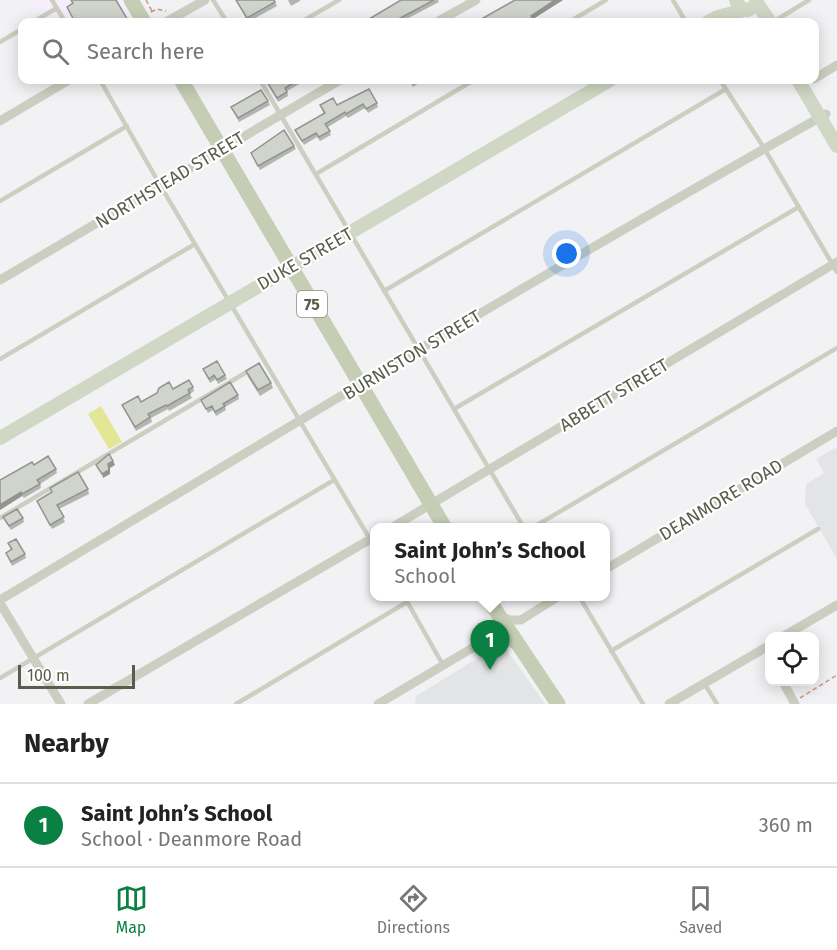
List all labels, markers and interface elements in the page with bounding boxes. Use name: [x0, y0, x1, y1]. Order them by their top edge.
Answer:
search box: [18, 18, 819, 84]
icon: search: [39, 35, 72, 68]
text: Search here: [87, 38, 205, 65]
street label: NORTHSTEAD STREET: [91, 126, 249, 233]
street label: DUKE STREET: [253, 222, 357, 295]
your location: [552, 239, 581, 268]
road number: 75: [297, 291, 327, 317]
street label: BURNISTON STREET: [339, 305, 486, 405]
street label: ABBETT STREET: [555, 353, 673, 436]
street label: DEANMORE ROAD: [655, 454, 787, 546]
popup: [370, 523, 610, 601]
text: Saint John’s School: [394, 537, 586, 564]
text: School: [394, 564, 456, 588]
pin: 1: [470, 620, 510, 670]
map controls: [765, 632, 819, 686]
button: locate: [765, 632, 819, 686]
scale bar: [18, 662, 135, 690]
text: 100 m: [27, 666, 70, 685]
text: Nearby: [24, 728, 109, 759]
text: Saint John’s School: [81, 800, 272, 827]
text: 1: [39, 813, 48, 837]
text: 360 m: [759, 813, 813, 837]
text: School · Deanmore Road: [81, 827, 302, 851]
tab: Map: [115, 882, 148, 937]
tab: Directions: [377, 882, 450, 937]
tab: Saved: [679, 882, 722, 937]

